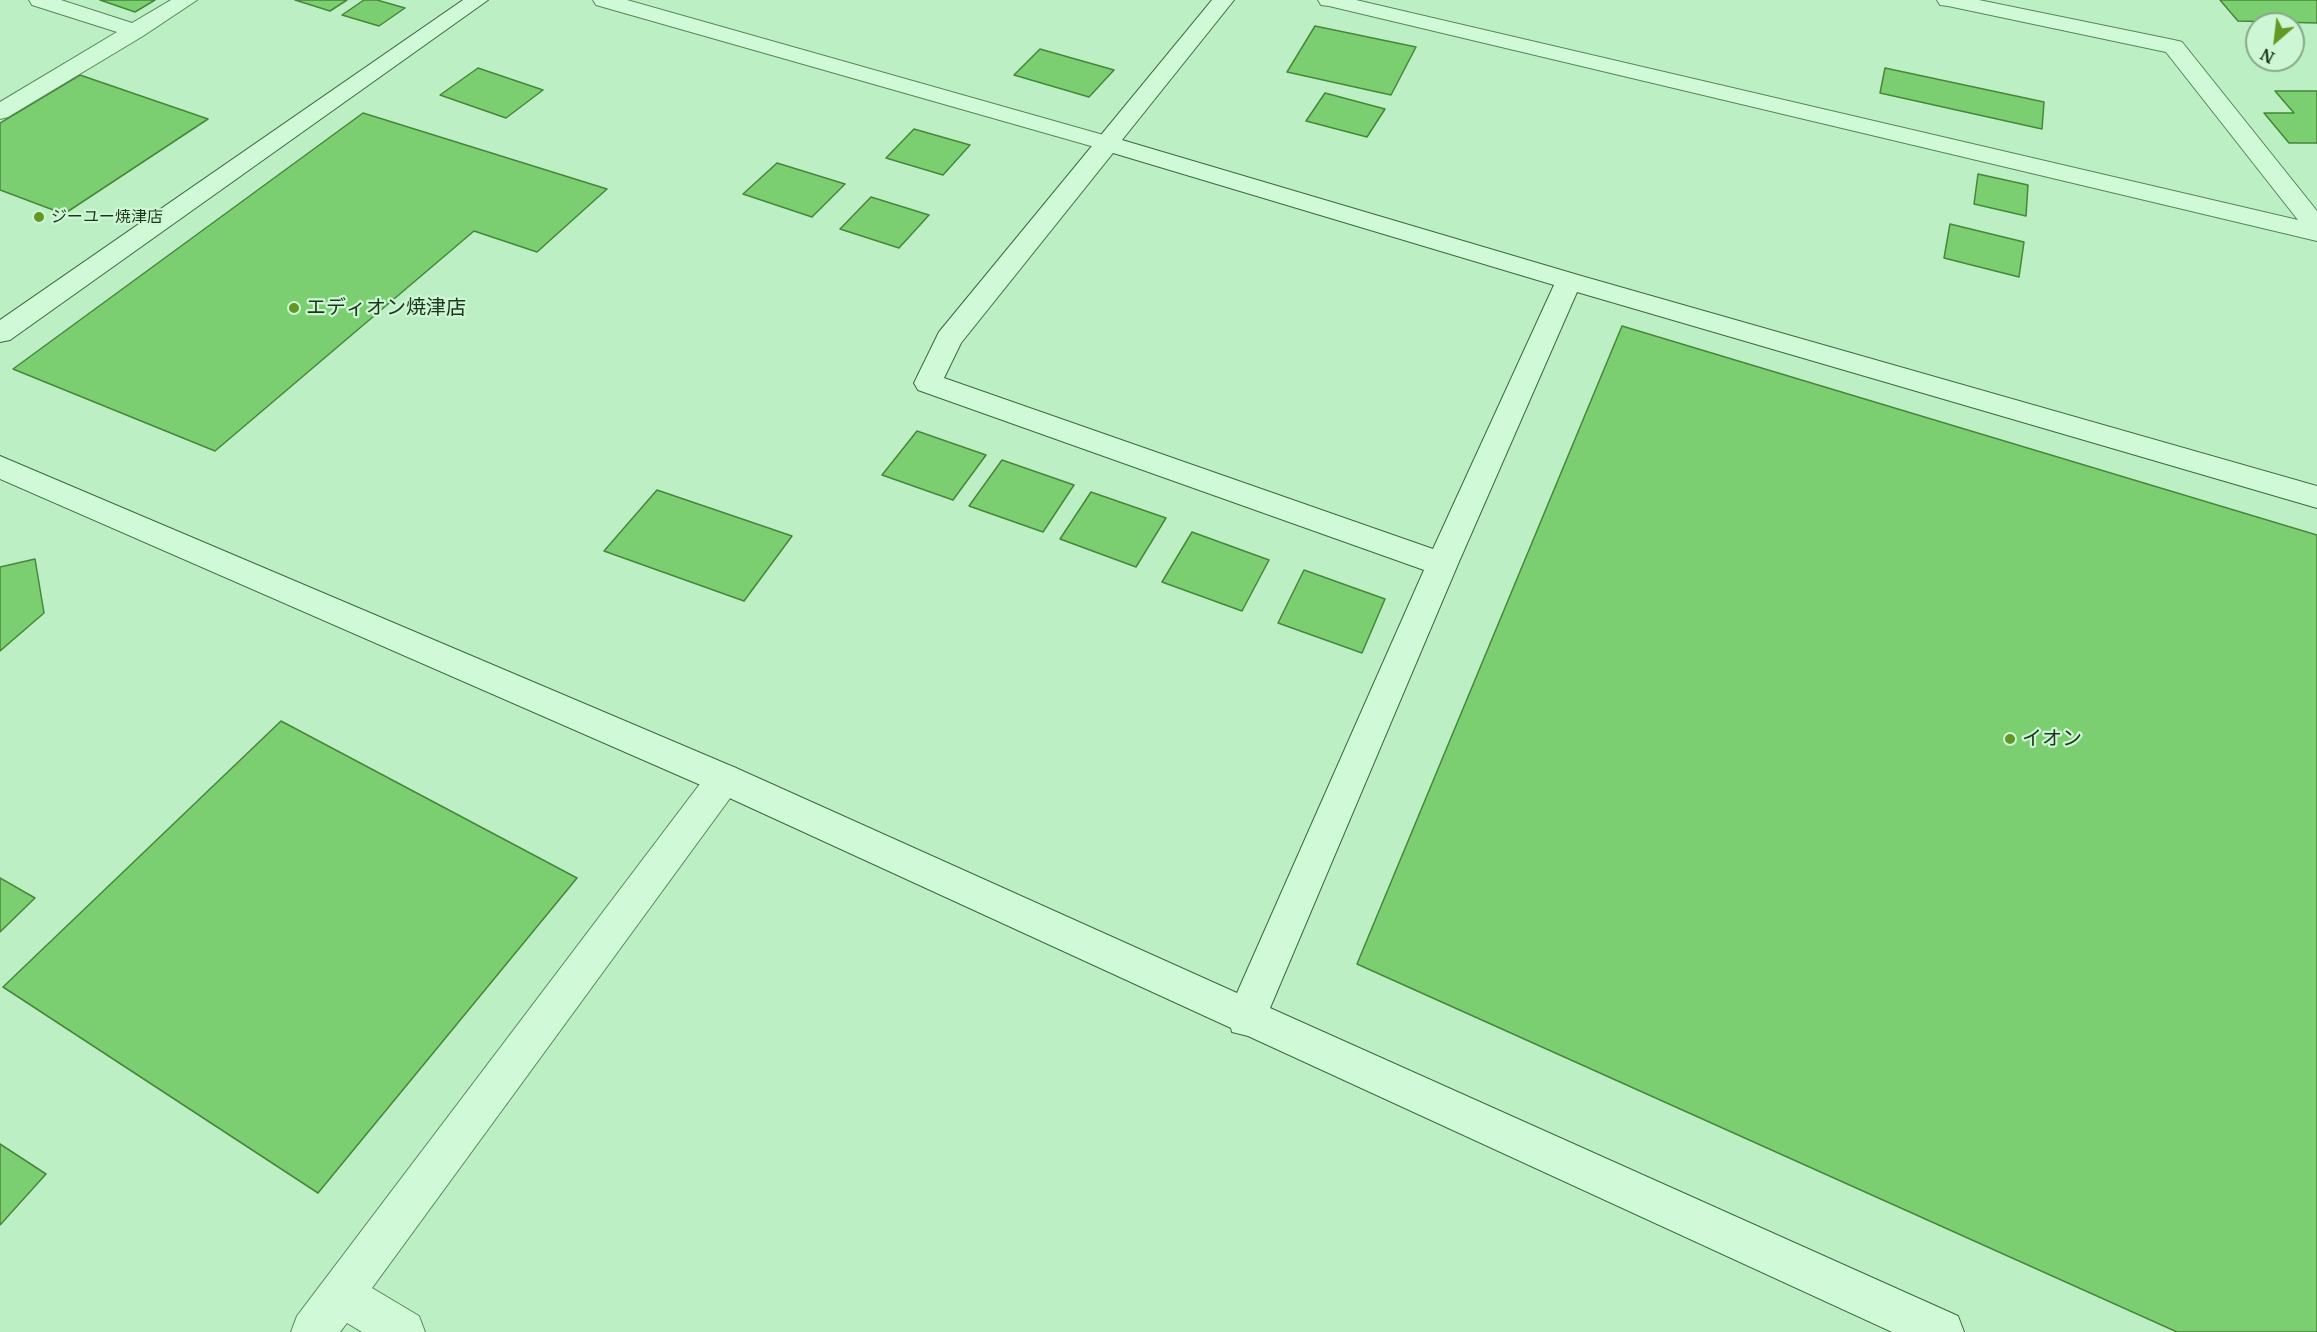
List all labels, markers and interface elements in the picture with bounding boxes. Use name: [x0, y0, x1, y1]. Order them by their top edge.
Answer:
north arrow: [2245, 12, 2305, 72]
text: N: [2257, 44, 2278, 68]
place label: ジーユー焼津店: [51, 207, 163, 227]
marker: ジーユー焼津店: [32, 210, 46, 224]
place label: エディオン焼津店: [306, 296, 466, 320]
marker: エディオン焼津店: [287, 301, 301, 315]
place label: イオン: [2022, 727, 2082, 751]
marker: イオン: [2003, 732, 2017, 746]

